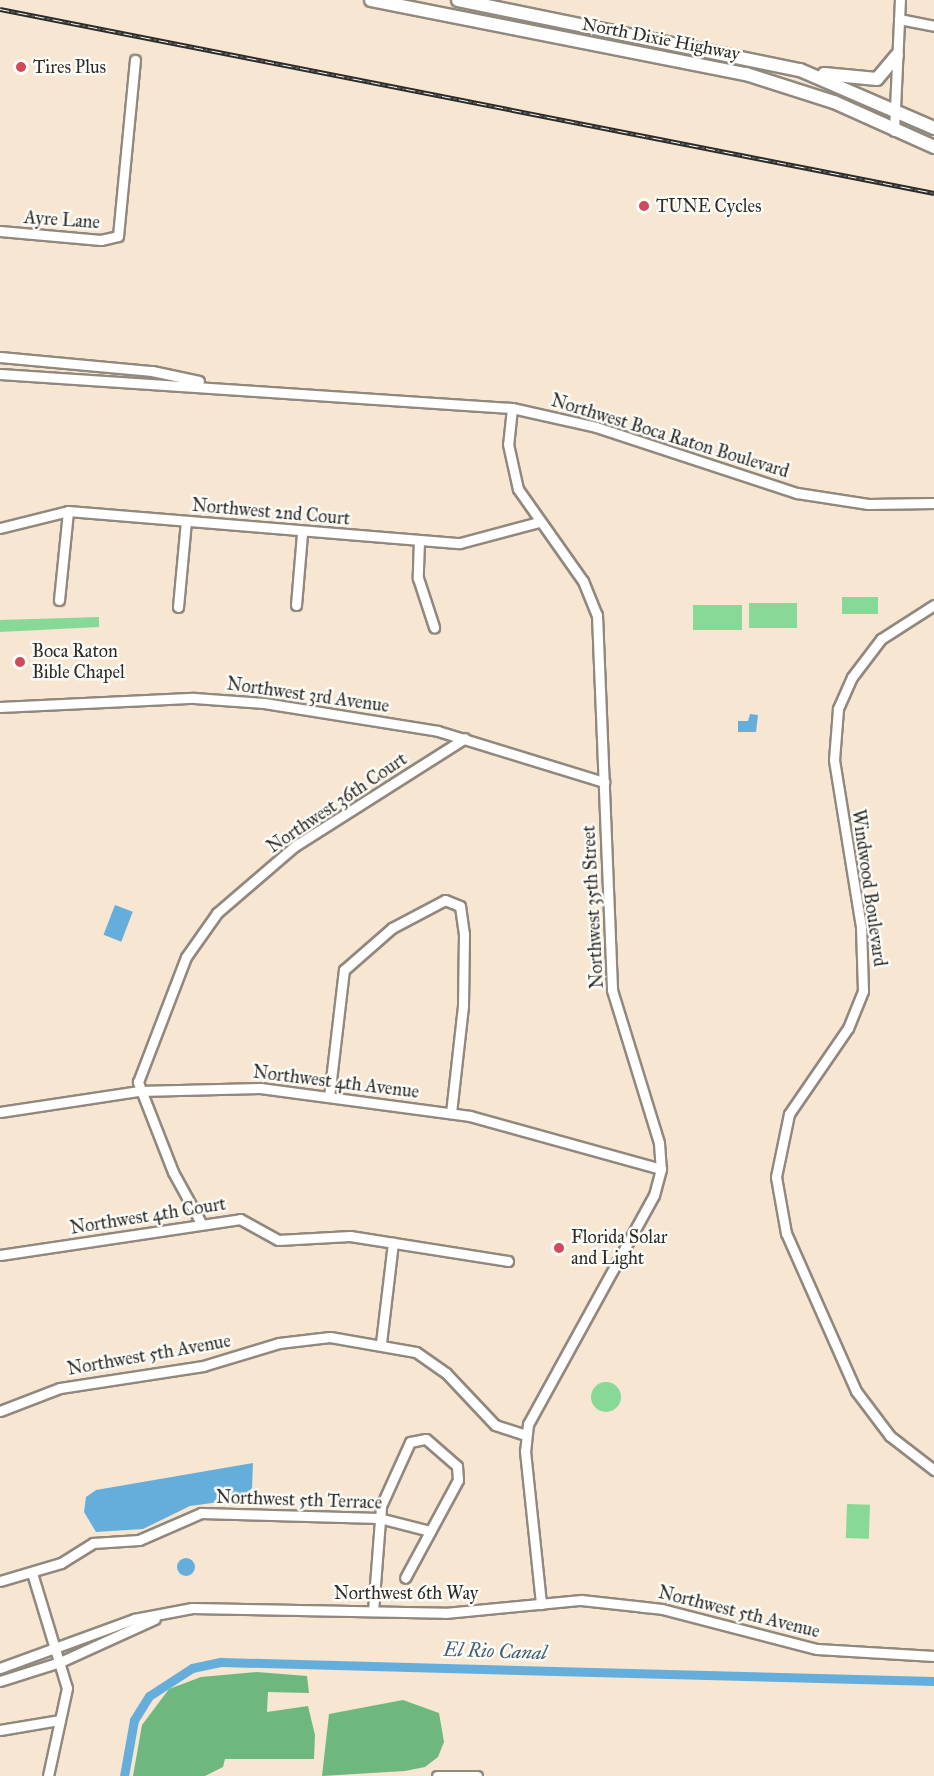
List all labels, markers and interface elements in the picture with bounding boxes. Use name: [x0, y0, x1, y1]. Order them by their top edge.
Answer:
street label: North Dixie Highway: [580, 13, 742, 65]
place label: Tires Plus: [33, 56, 106, 78]
marker: Tires Plus: [14, 60, 28, 74]
place label: TUNE Cycles: [656, 195, 762, 217]
marker: TUNE Cycles: [637, 199, 651, 213]
street label: Ayre Lane: [23, 207, 101, 233]
street label: Northwest Boca Raton Boulevard: [549, 389, 791, 483]
street label: Northwest 2nd Court: [191, 494, 351, 530]
place label: Boca Raton Bible Chapel: [32, 641, 125, 684]
marker: Boca Raton Bible Chapel: [13, 655, 27, 669]
street label: Northwest 3rd Avenue: [225, 673, 391, 717]
street label: Northwest 36th Court: [263, 748, 411, 858]
street label: Windwood Boulevard: [847, 808, 891, 968]
street label: Northwest 35th Street: [578, 825, 608, 989]
street label: Northwest 4th Avenue: [252, 1061, 420, 1103]
street label: Northwest 4th Court: [69, 1193, 227, 1239]
place label: Florida Solar and Light: [571, 1227, 668, 1270]
marker: Florida Solar and Light: [552, 1241, 566, 1255]
street label: Northwest 5th Avenue: [66, 1330, 232, 1380]
street label: Northwest 5th Terrace: [216, 1486, 382, 1514]
street label: Northwest 5th Avenue: [656, 1581, 822, 1643]
street label: Northwest 6th Way: [334, 1582, 478, 1604]
water label: El Rio Canal: [443, 1637, 547, 1665]

